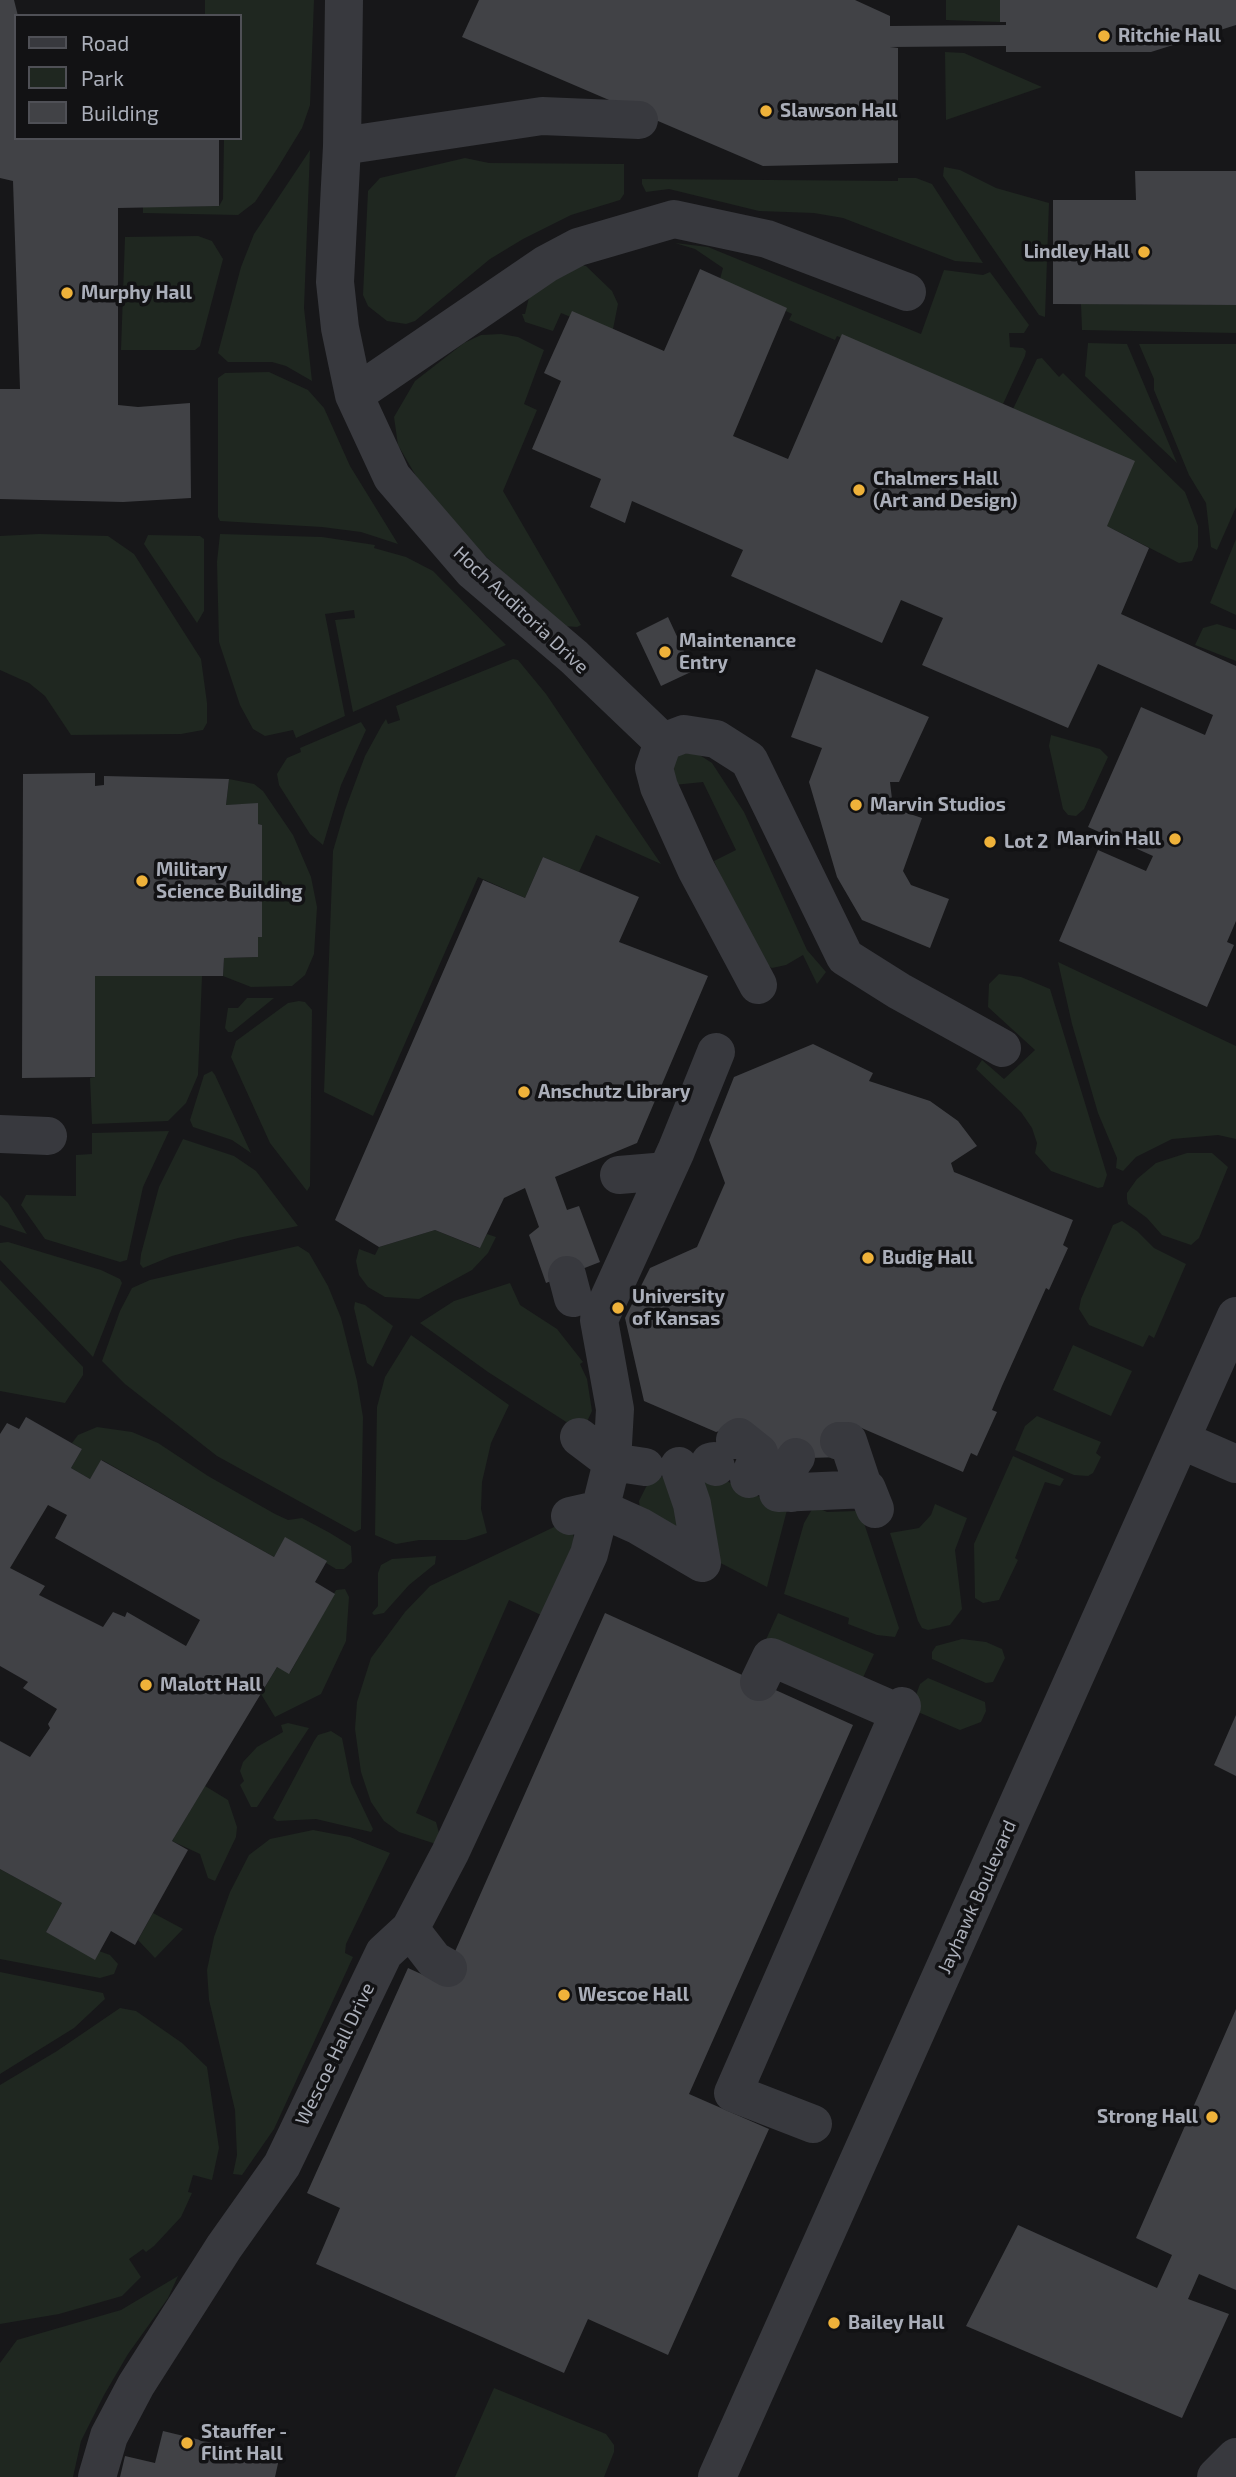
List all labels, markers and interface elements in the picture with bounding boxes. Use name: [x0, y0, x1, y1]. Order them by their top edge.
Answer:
legend: [14, 14, 242, 140]
place label: Ritchie Hall: [1118, 25, 1221, 47]
marker: Ritchie Hall: [1096, 28, 1112, 44]
text: Road: [81, 30, 129, 55]
text: Park: [81, 65, 124, 90]
text: Building: [81, 100, 159, 125]
place label: Slawson Hall: [780, 100, 898, 122]
marker: Slawson Hall: [758, 103, 774, 119]
place label: Lindley Hall: [1024, 241, 1130, 263]
marker: Lindley Hall: [1136, 244, 1152, 260]
place label: Murphy Hall: [81, 282, 192, 304]
marker: Murphy Hall: [59, 285, 75, 301]
place label: Chalmers Hall (Art and Design): [873, 468, 1018, 512]
marker: Chalmers Hall (Art and Design): [851, 482, 867, 498]
street label: Hoch Auditoria Drive: [449, 541, 593, 679]
place label: Maintenance Entry: [679, 630, 796, 674]
marker: Maintenance Entry: [657, 644, 673, 660]
place label: Marvin Studios: [870, 794, 1006, 816]
marker: Marvin Studios: [848, 797, 864, 813]
place label: Marvin Hall: [1057, 828, 1161, 850]
place label: Lot 2: [1004, 831, 1048, 853]
marker: Marvin Hall: [1167, 831, 1183, 847]
marker: Lot 2: [982, 834, 998, 850]
place label: Military Science Building: [156, 859, 302, 903]
marker: Military Science Building: [134, 873, 150, 889]
place label: Anschutz Library: [538, 1081, 691, 1103]
marker: Anschutz Library: [516, 1084, 532, 1100]
place label: Budig Hall: [882, 1247, 974, 1269]
marker: Budig Hall: [860, 1250, 876, 1266]
place label: University of Kansas: [632, 1286, 725, 1330]
marker: University of Kansas: [610, 1300, 626, 1316]
place label: Malott Hall: [160, 1674, 262, 1696]
marker: Malott Hall: [138, 1677, 154, 1693]
street label: Jayhawk Boulevard: [933, 1817, 1021, 1977]
street label: Wescoe Hall Drive: [291, 1979, 379, 2129]
place label: Wescoe Hall: [578, 1984, 689, 2006]
marker: Wescoe Hall: [556, 1987, 572, 2003]
place label: Strong Hall: [1097, 2106, 1198, 2128]
marker: Strong Hall: [1204, 2109, 1220, 2125]
place label: Bailey Hall: [848, 2312, 944, 2334]
marker: Bailey Hall: [826, 2315, 842, 2331]
place label: Stauffer - Flint Hall: [201, 2421, 287, 2465]
marker: Stauffer - Flint Hall: [179, 2435, 195, 2451]

